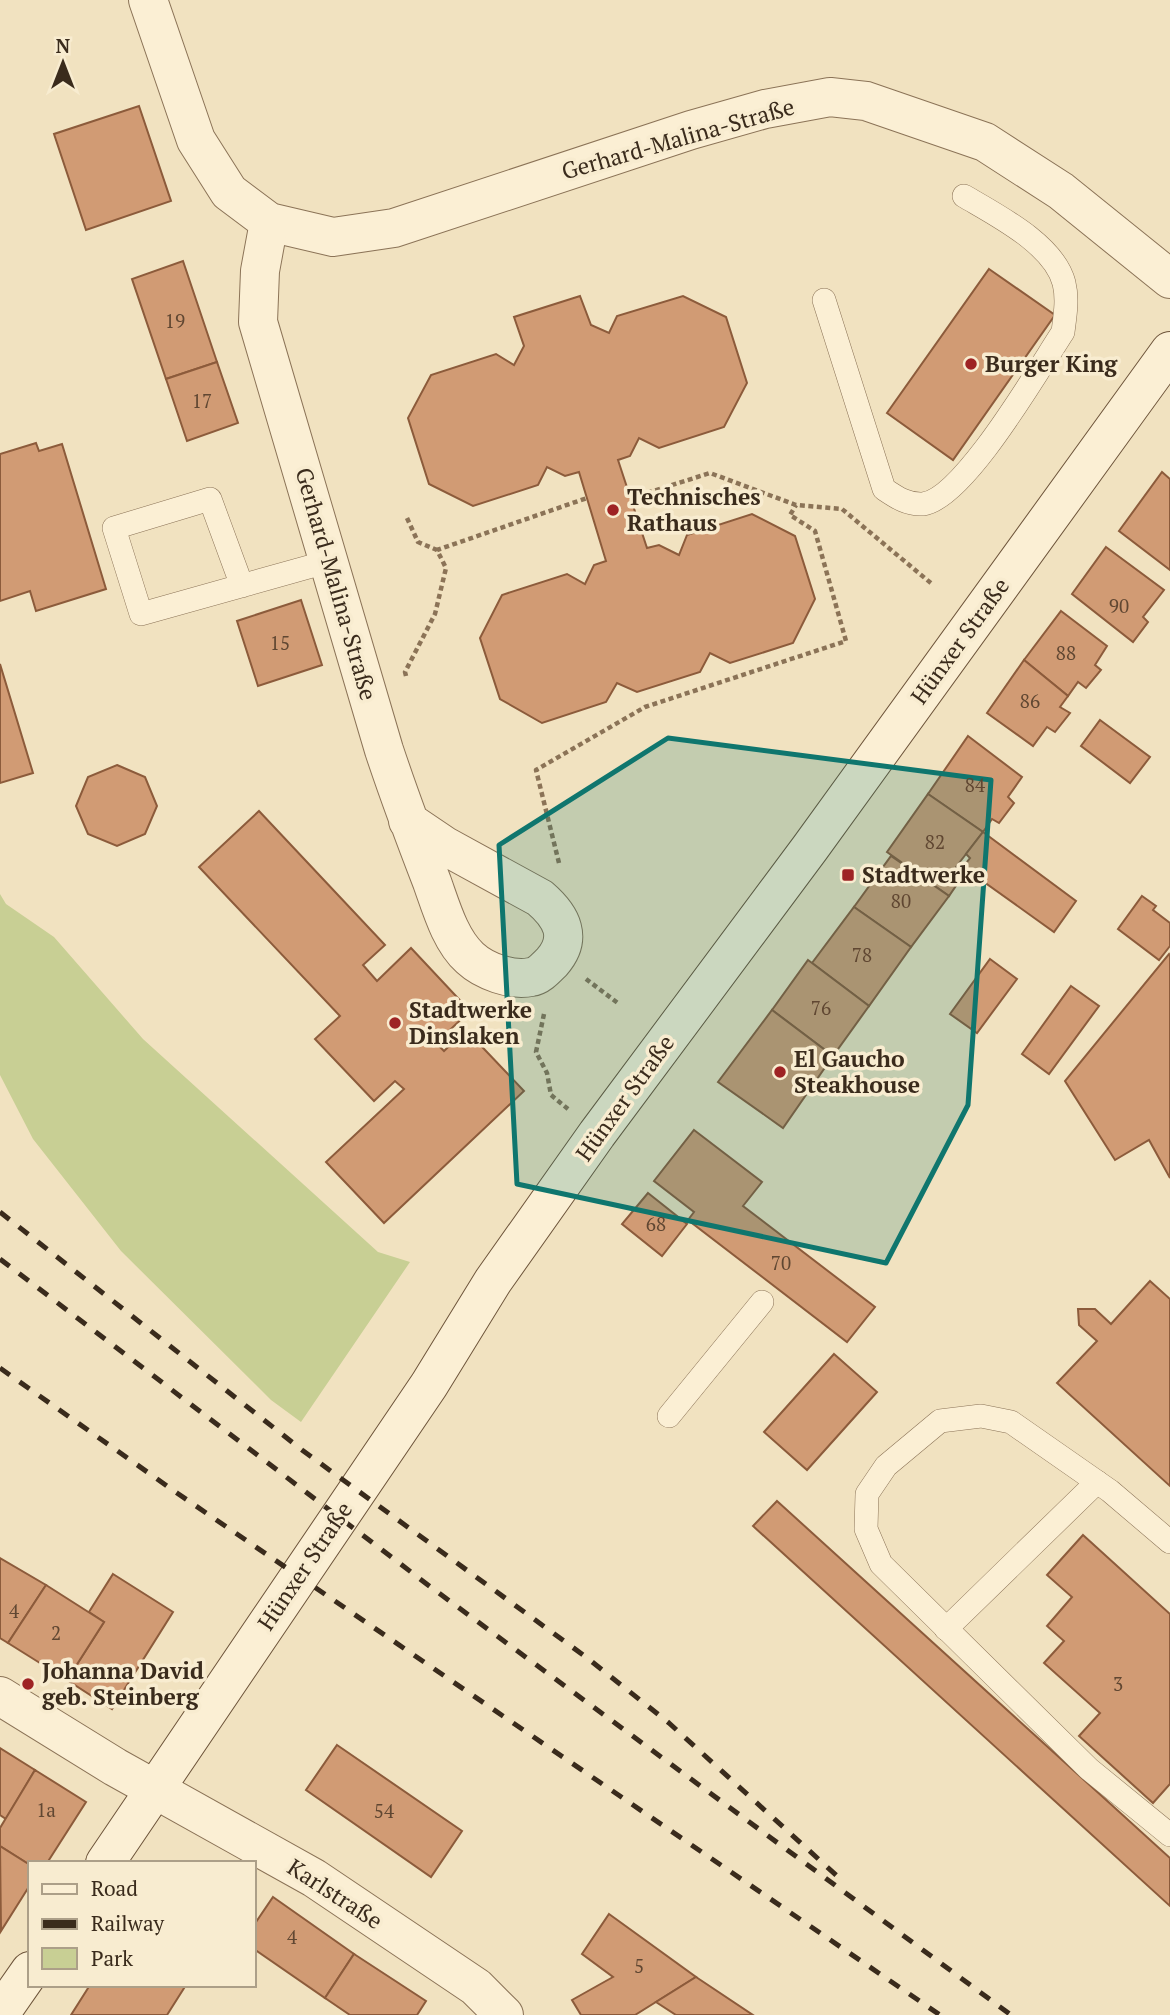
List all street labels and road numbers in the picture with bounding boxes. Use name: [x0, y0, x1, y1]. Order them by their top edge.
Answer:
street label: Gerhard-Malina-Straße: [558, 90, 798, 187]
street label: Gerhard-Malina-Straße: [288, 464, 385, 704]
street label: Hünxer Straße: [903, 571, 1016, 710]
street label: Hünxer Straße: [568, 1028, 681, 1167]
street label: Hünxer Straße: [250, 1495, 359, 1636]
street label: Karlstraße: [282, 1851, 389, 1936]

